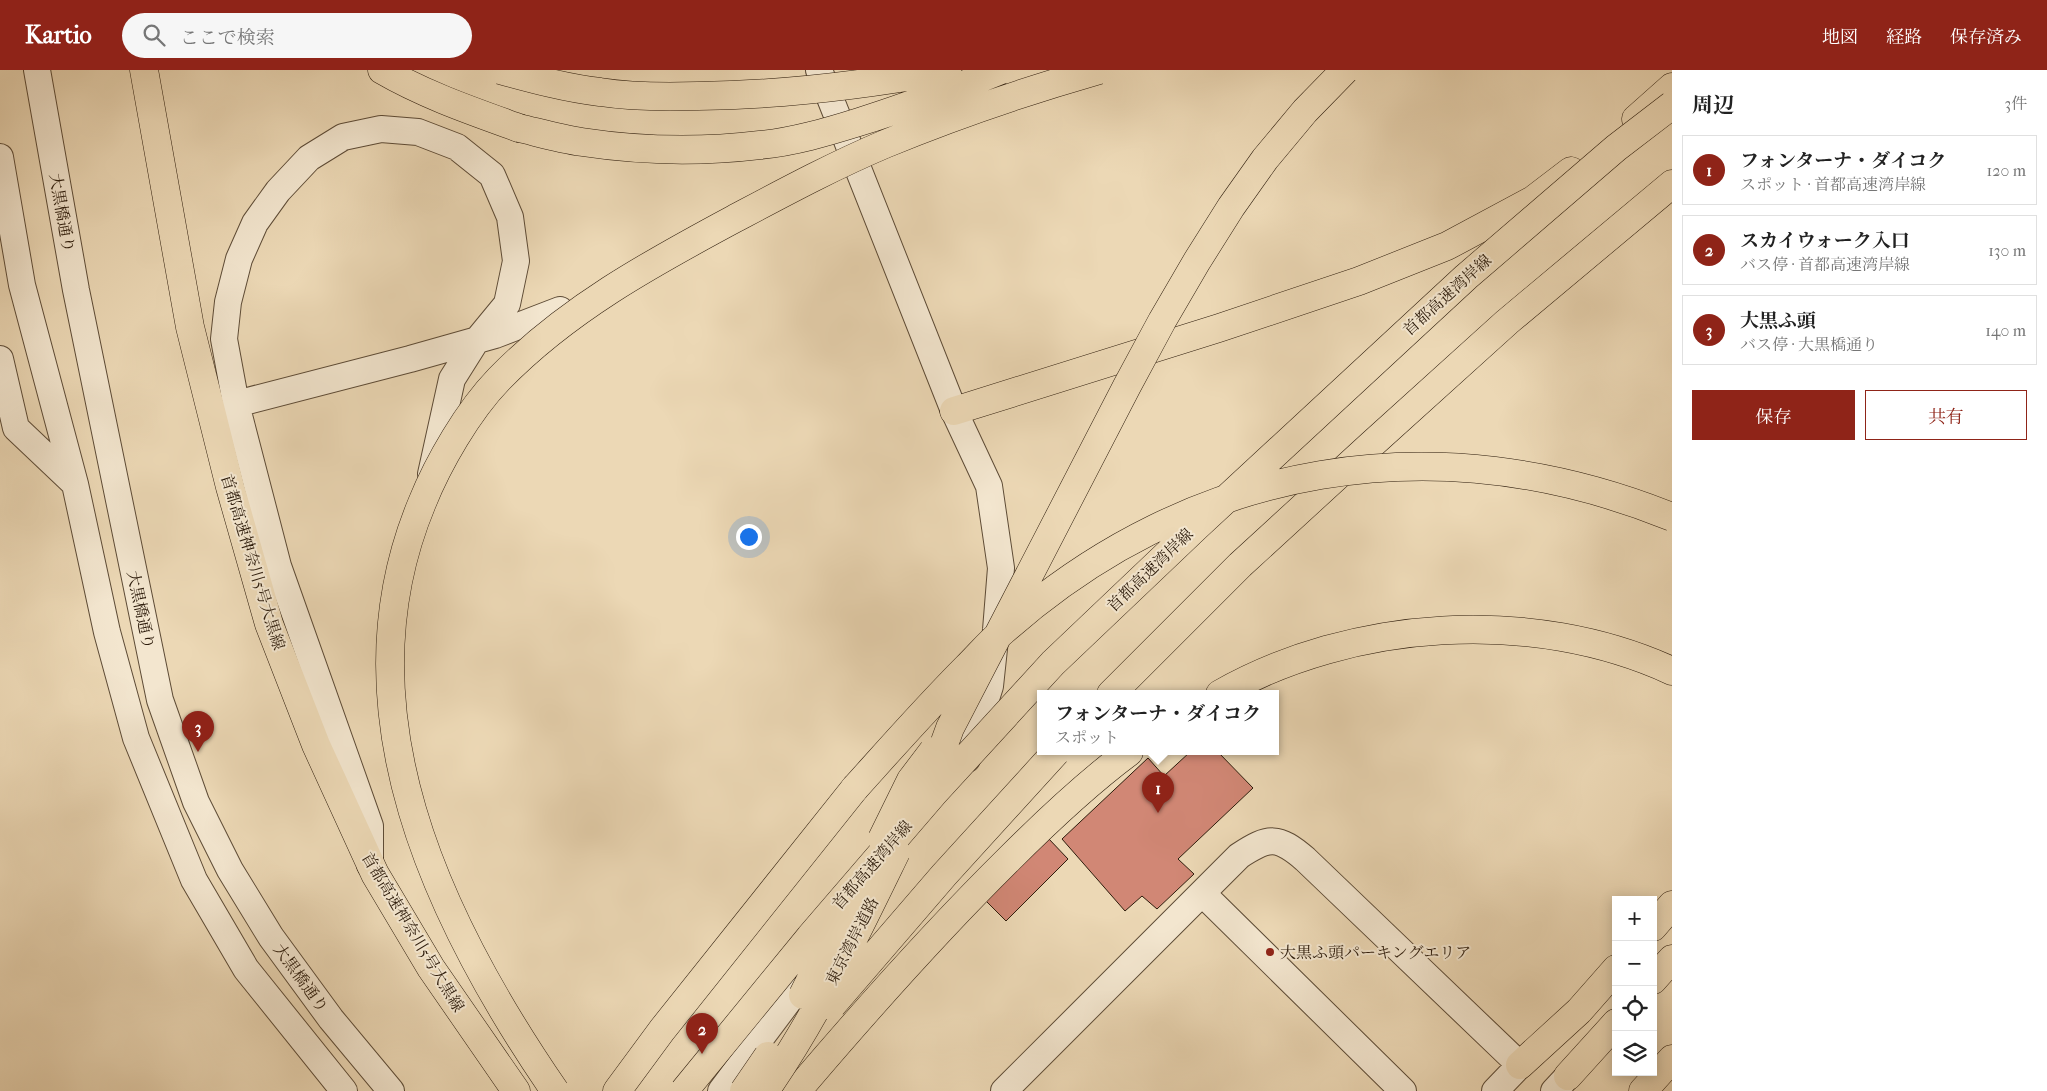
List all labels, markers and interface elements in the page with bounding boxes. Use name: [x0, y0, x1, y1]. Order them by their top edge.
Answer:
search box: [122, 13, 472, 58]
text: Kartio: [25, 21, 92, 49]
icon: search: [140, 21, 168, 49]
text: ここで検索: [180, 27, 275, 49]
text: 地図: [1822, 27, 1858, 48]
text: 経路: [1886, 27, 1922, 48]
text: 保存済み: [1950, 27, 2022, 48]
text: 周辺: [1692, 93, 1734, 117]
text: 3件: [2004, 94, 2027, 113]
text: フォンターナ・ダイコク: [1740, 150, 1946, 172]
text: 1: [1706, 161, 1712, 180]
text: 120 m: [1987, 161, 2026, 180]
street label: 大黒橋通り: [46, 172, 78, 254]
text: スポット · 首都高速湾岸線: [1740, 175, 1926, 194]
text: スカイウォーク入口: [1740, 230, 1910, 252]
text: 2: [1705, 241, 1713, 260]
text: 130 m: [1988, 241, 2026, 260]
street label: 首都高速湾岸線: [1399, 250, 1495, 340]
text: バス停 · 首都高速湾岸線: [1740, 255, 1910, 274]
text: 大黒ふ頭: [1740, 310, 1816, 332]
text: 3: [1706, 321, 1712, 340]
text: 140 m: [1985, 321, 2026, 340]
text: バス停 · 大黒橋通り: [1740, 335, 1878, 354]
button: 保存: [1692, 390, 1855, 440]
button: 共有: [1865, 390, 2027, 440]
street label: 首都高速神奈川5号大黒線: [217, 472, 289, 652]
your location: [736, 524, 762, 550]
street label: 首都高速湾岸線: [1103, 524, 1197, 616]
street label: 大黒橋通り: [123, 569, 159, 651]
popup: [1037, 690, 1279, 755]
text: フォンターナ・ダイコク: [1055, 703, 1261, 725]
pin: 3: [182, 711, 214, 752]
text: スポット: [1055, 728, 1119, 747]
pin: 1: [1142, 772, 1174, 813]
street label: 首都高速湾岸線: [828, 816, 916, 914]
street label: 首都高速神奈川5号大黒線: [358, 849, 468, 1015]
street label: 東京湾岸道路: [822, 894, 882, 988]
map controls: [1612, 896, 1657, 1076]
button: +: [1612, 896, 1657, 941]
street label: 大黒橋通り: [270, 940, 332, 1016]
button: −: [1612, 941, 1657, 986]
place label: 大黒ふ頭パーキングエリア: [1280, 943, 1471, 962]
marker: 大黒ふ頭パーキングエリア: [1264, 946, 1276, 958]
button: locate: [1612, 986, 1657, 1031]
pin: 2: [686, 1013, 718, 1054]
button: layers: [1612, 1031, 1657, 1076]

